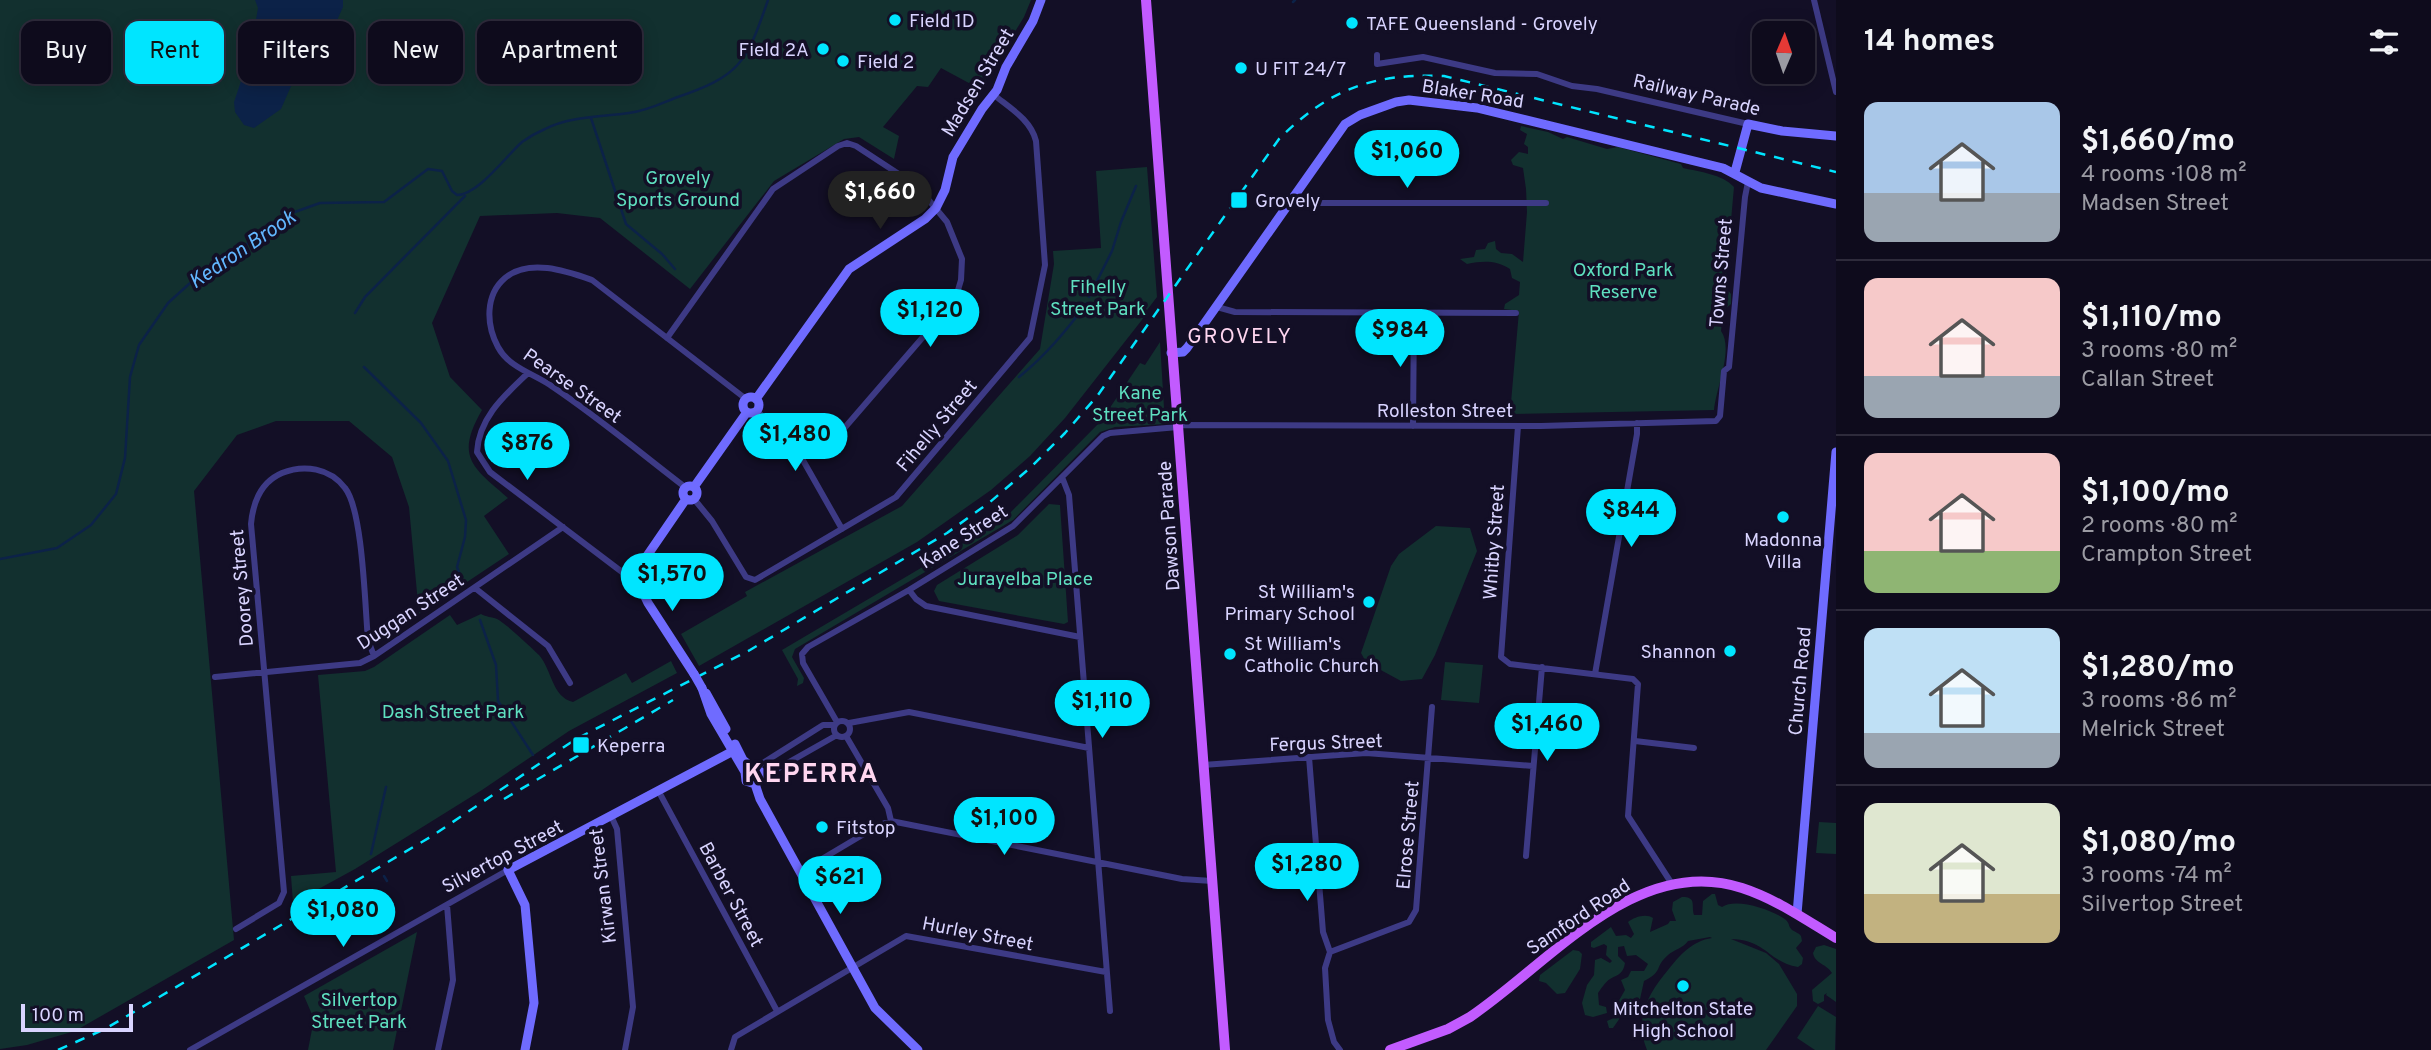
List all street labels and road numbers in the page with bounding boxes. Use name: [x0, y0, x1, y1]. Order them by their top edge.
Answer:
street label: Madsen Street: [937, 24, 1020, 142]
street label: Railway Parade: [1630, 70, 1763, 122]
street label: Blaker Road: [1420, 75, 1526, 115]
street label: Towns Street: [1705, 217, 1739, 329]
street label: Pearse Street: [518, 344, 626, 430]
street label: Fihelly Street: [892, 375, 983, 477]
street label: Rolleston Street: [1377, 400, 1513, 424]
street label: Dawson Parade: [1153, 460, 1187, 592]
street label: Whitby Street: [1479, 484, 1511, 601]
street label: Kane Street: [915, 500, 1013, 575]
street label: Doorey Street: [226, 528, 260, 648]
street label: Duggan Street: [353, 569, 469, 656]
street label: Church Road: [1784, 626, 1818, 737]
street label: Fergus Street: [1269, 730, 1383, 758]
street label: Elrose Street: [1392, 780, 1426, 891]
street label: Silvertop Street: [438, 816, 568, 900]
street label: Kirwan Street: [585, 827, 623, 945]
street label: Barber Street: [692, 838, 768, 952]
street label: Samford Road: [1523, 874, 1636, 961]
street label: Hurley Street: [920, 912, 1035, 958]

